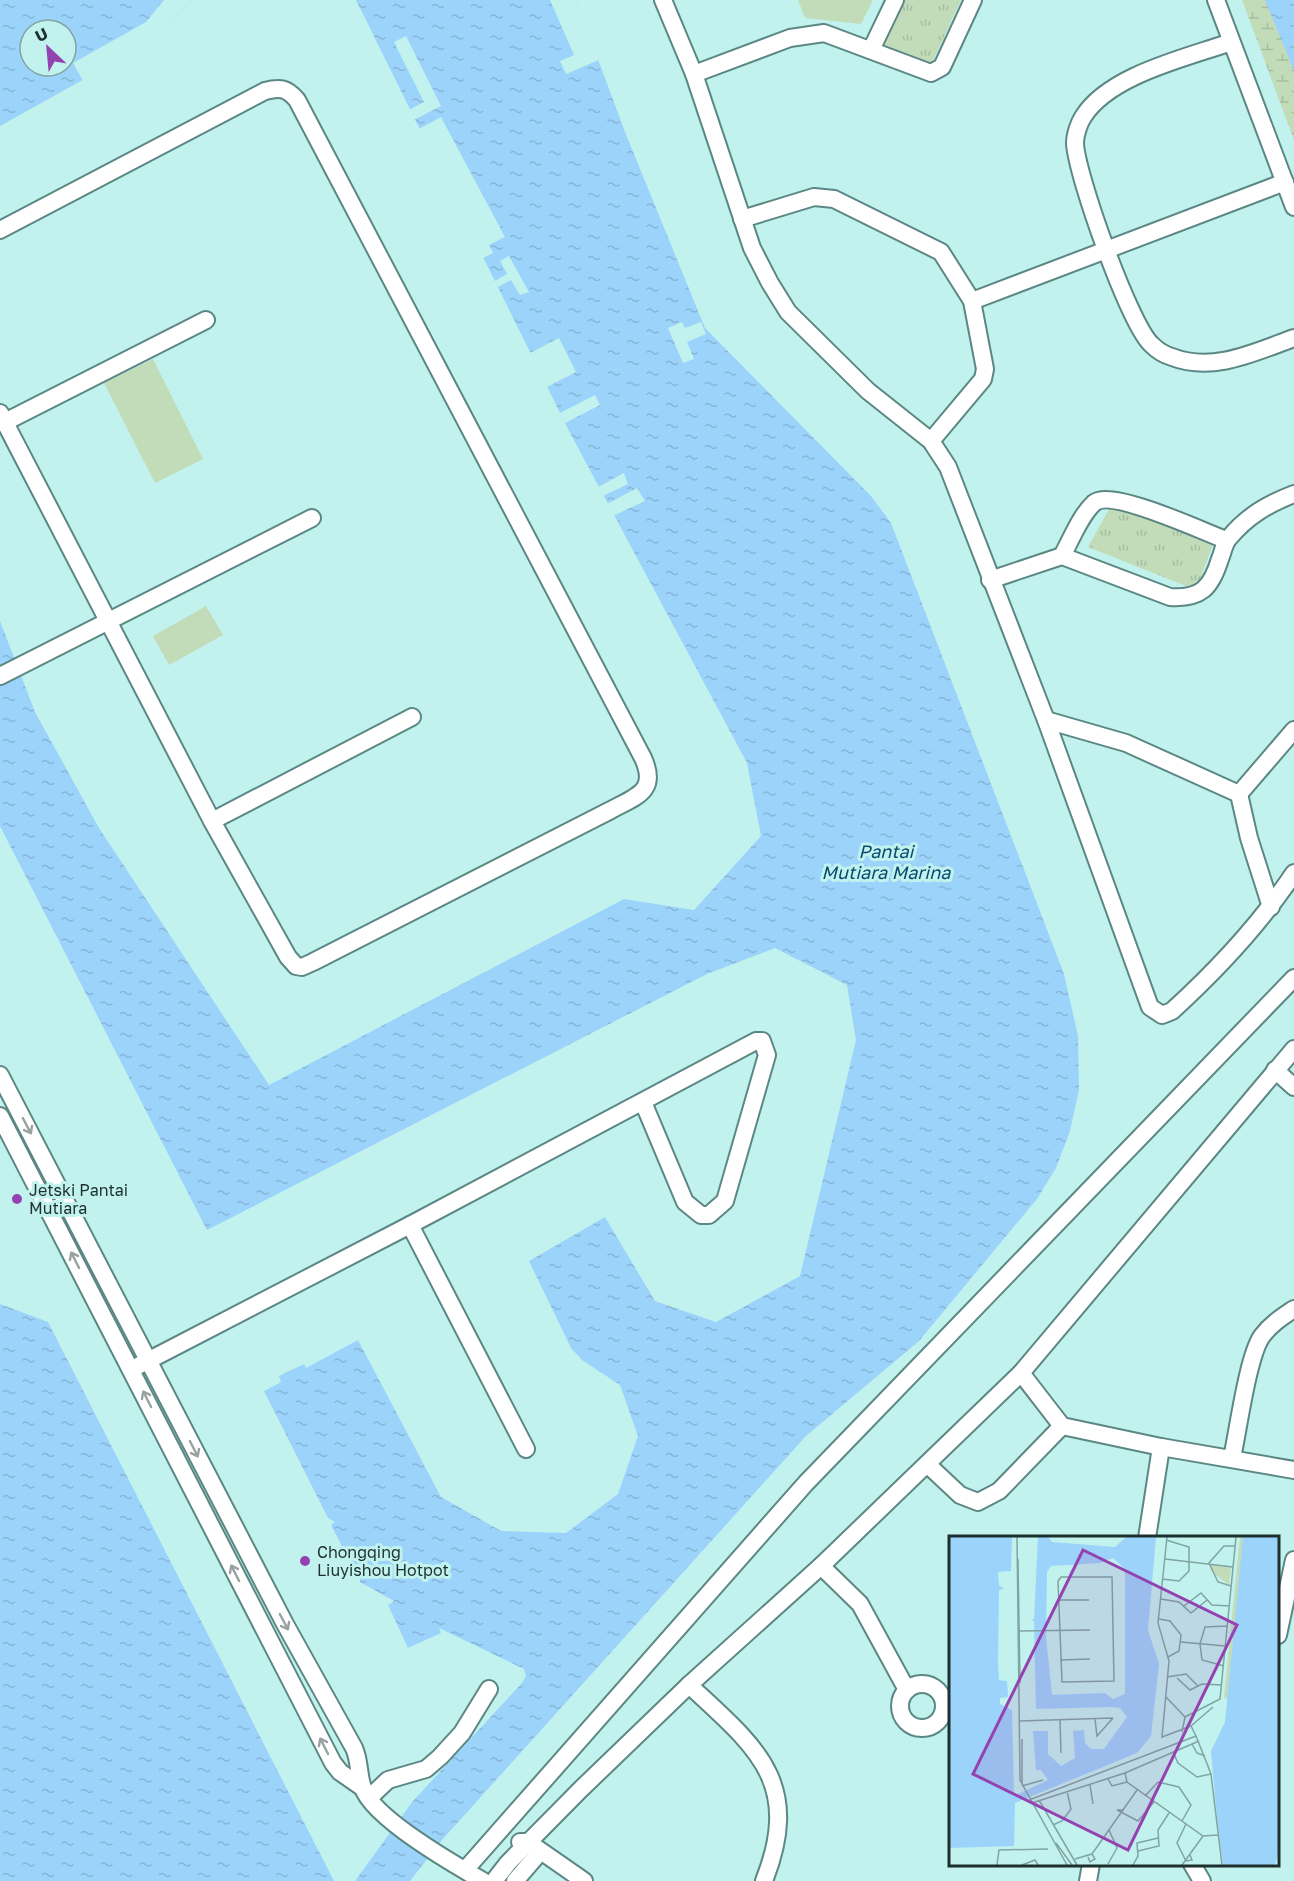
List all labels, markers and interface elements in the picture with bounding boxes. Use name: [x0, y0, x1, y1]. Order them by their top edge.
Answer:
north arrow: [18, 18, 78, 78]
text: U: [32, 23, 51, 46]
water label: Pantai Mutiara Marina: [822, 840, 951, 883]
one-way arrow: [22, 1117, 33, 1135]
place label: Jetski Pantai Mutiara: [29, 1180, 128, 1218]
marker: Jetski Pantai Mutiara: [10, 1192, 24, 1206]
one-way arrow: [69, 1251, 81, 1269]
one-way arrow: [141, 1391, 153, 1408]
one-way arrow: [188, 1440, 200, 1457]
inset map: [949, 1536, 1279, 1866]
place label: Chongqing Liuyishou Hotpot: [317, 1542, 449, 1580]
marker: Chongqing Liuyishou Hotpot: [298, 1554, 312, 1568]
one-way arrow: [229, 1564, 241, 1582]
one-way arrow: [279, 1613, 290, 1631]
one-way arrow: [318, 1738, 330, 1756]

